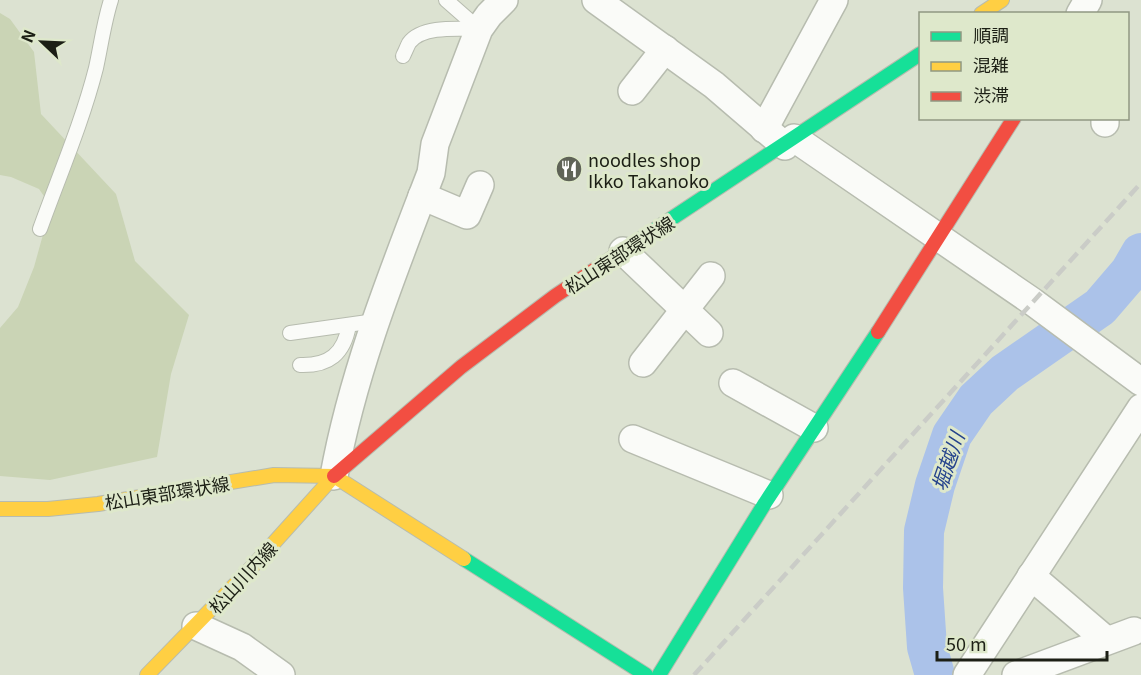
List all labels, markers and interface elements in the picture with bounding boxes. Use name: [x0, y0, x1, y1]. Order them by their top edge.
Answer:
north arrow: [12, 12, 72, 72]
legend: [919, 12, 1129, 120]
text: 順調: [973, 21, 1009, 47]
text: N: [14, 26, 41, 46]
text: 混雑: [973, 51, 1009, 77]
text: 渋滞: [973, 81, 1009, 107]
place label: noodles shop Ikko Takanoko: [588, 146, 709, 193]
restaurant icon: noodles shop Ikko Takanoko: [554, 154, 584, 184]
street label: 松山東部環状線: [559, 209, 679, 299]
water label: 堀越川: [924, 426, 971, 494]
street label: 松山東部環状線: [103, 469, 231, 515]
street label: 松山川内線: [202, 535, 282, 619]
scale bar: [937, 624, 1106, 662]
text: 50 m: [946, 630, 987, 656]

